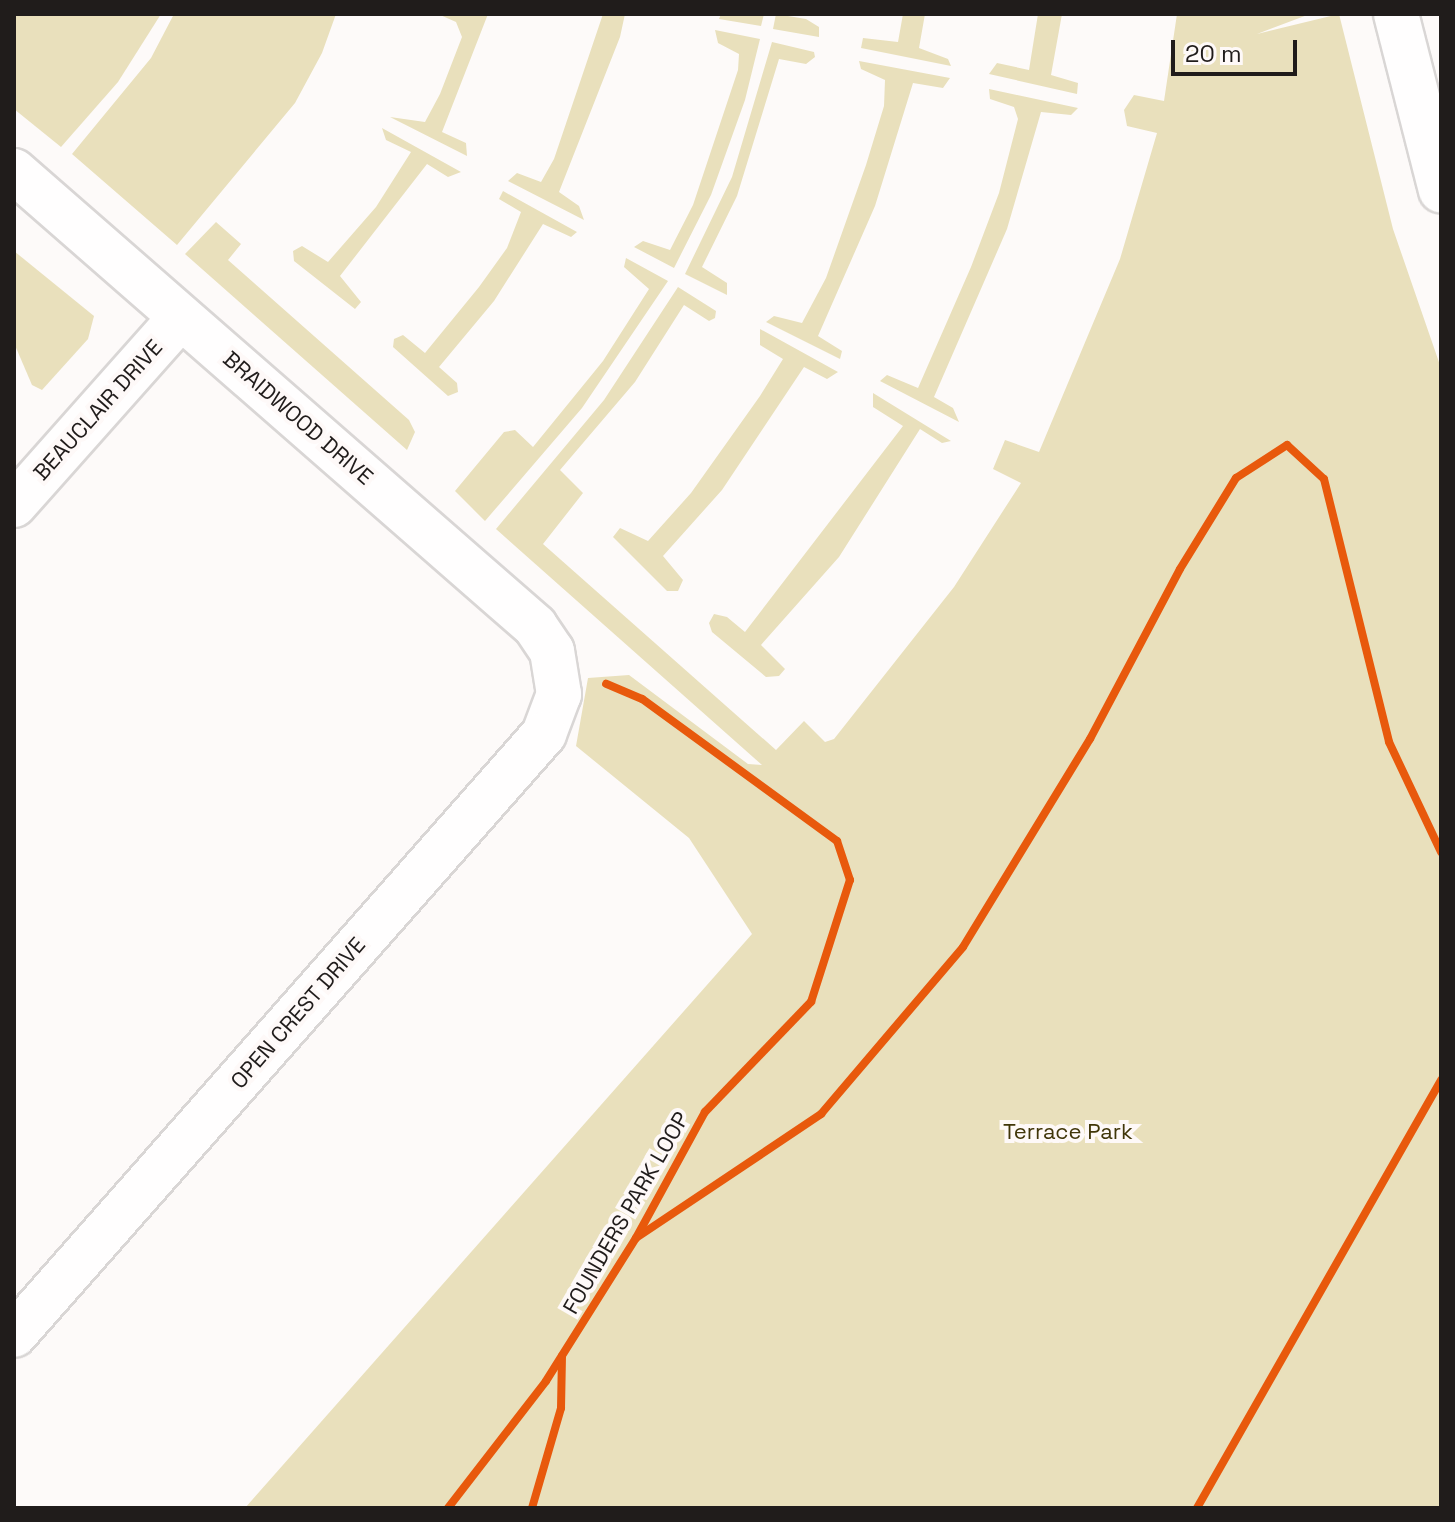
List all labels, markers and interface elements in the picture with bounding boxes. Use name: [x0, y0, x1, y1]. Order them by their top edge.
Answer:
scale bar: [1175, 24, 1301, 74]
text: 20 m: [1185, 38, 1242, 69]
street label: BEAUCLAIR DRIVE: [28, 334, 168, 486]
street label: BRAIDWOOD DRIVE: [218, 346, 378, 490]
street label: OPEN CREST DRIVE: [225, 932, 371, 1094]
street label: FOUNDERS PARK LOOP: [557, 1107, 695, 1319]
park label: Terrace Park: [1003, 1119, 1133, 1145]

